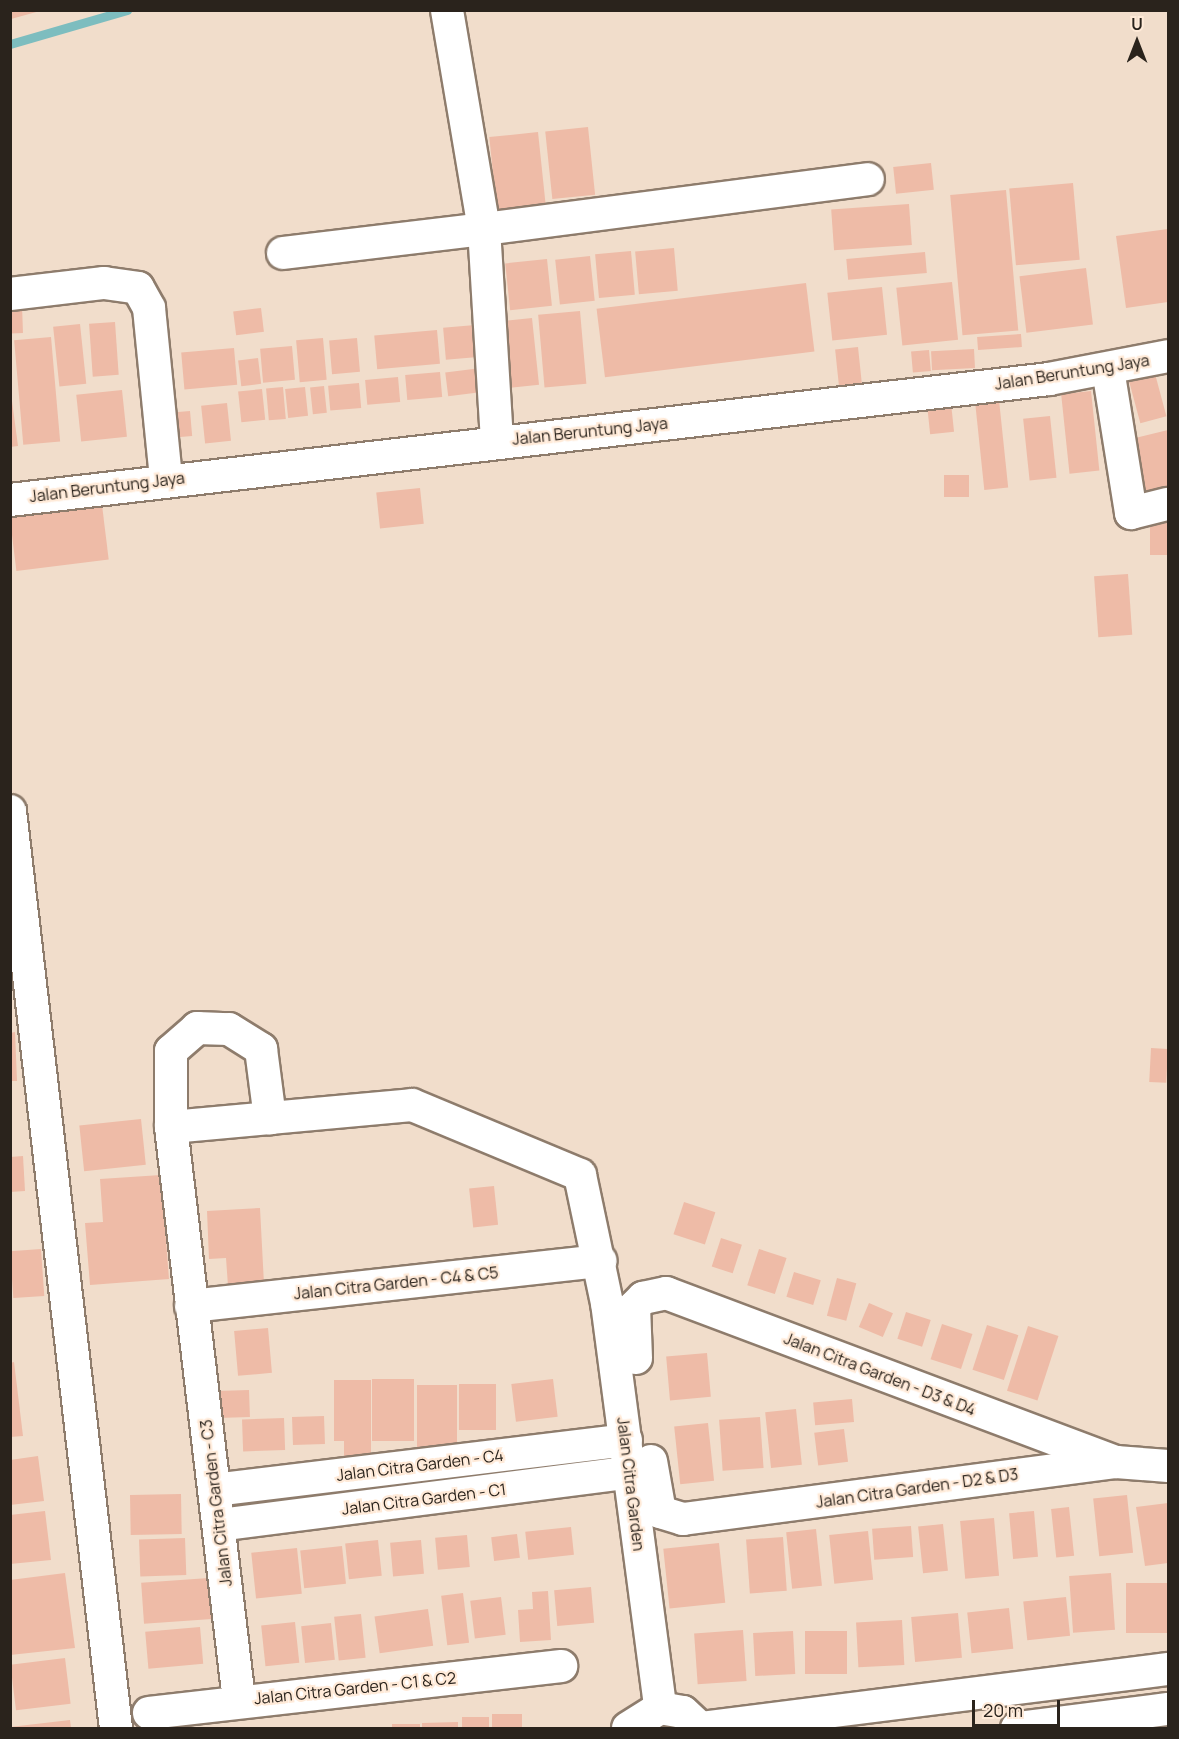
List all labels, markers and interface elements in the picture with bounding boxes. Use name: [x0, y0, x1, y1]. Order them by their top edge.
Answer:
north arrow: [1107, 12, 1167, 72]
text: U: [1131, 13, 1143, 35]
street label: Jalan Beruntung Jaya: [993, 350, 1151, 394]
street label: Jalan Beruntung Jaya: [511, 413, 669, 449]
street label: Jalan Beruntung Jaya: [28, 468, 186, 506]
street label: Jalan Citra Garden - C4 & C5: [293, 1263, 499, 1303]
street label: Jalan Citra Garden - D3 & D4: [781, 1328, 979, 1420]
street label: Jalan Citra Garden: [613, 1416, 649, 1552]
street label: Jalan Citra Garden - C3: [196, 1418, 236, 1588]
street label: Jalan Citra Garden - C4: [335, 1445, 505, 1485]
street label: Jalan Citra Garden - D2 & D3: [815, 1464, 1019, 1512]
street label: Jalan Citra Garden - C1: [341, 1479, 507, 1519]
street label: Jalan Citra Garden - C1 & C2: [253, 1668, 457, 1708]
scale bar: [975, 1688, 1064, 1726]
text: 20 m: [983, 1698, 1023, 1722]

